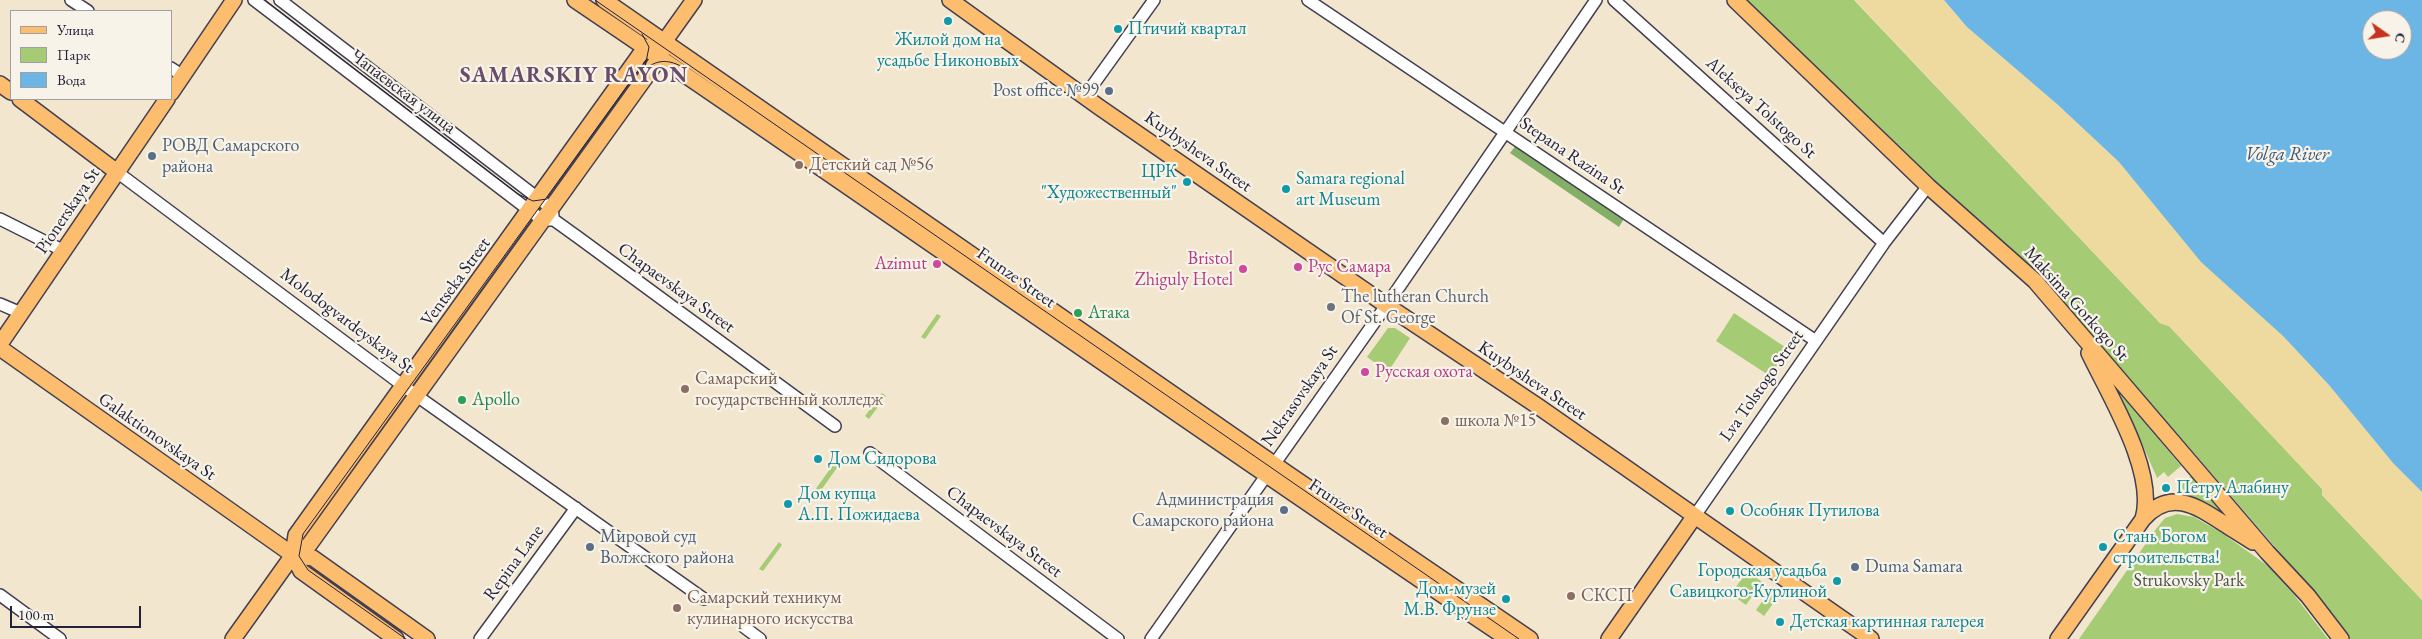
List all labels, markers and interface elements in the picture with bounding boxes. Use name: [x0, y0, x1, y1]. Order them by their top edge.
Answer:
legend: [10, 10, 172, 100]
north arrow: [2362, 10, 2412, 60]
marker: Жилой дом на усадьбе Никоновых: [942, 15, 954, 27]
place label: Птичий квартал: [1128, 18, 1246, 40]
text: Улица: [57, 20, 94, 39]
marker: Птичий квартал: [1112, 23, 1124, 35]
place label: Жилой дом на усадьбе Никоновых: [877, 29, 1019, 72]
text: С: [2391, 31, 2411, 45]
text: Парк: [57, 45, 90, 64]
street label: Чапаевская улица: [346, 45, 460, 139]
street label: Alekseya Tolstogo St: [1701, 53, 1821, 163]
district label: SAMARSKIY RAYON: [458, 63, 690, 89]
text: Вода: [57, 70, 86, 89]
place label: Post office №99: [993, 80, 1099, 102]
marker: Post office №99: [1103, 85, 1115, 97]
street label: Kuybysheva Street: [1140, 107, 1256, 197]
street label: Stepana Razina St: [1515, 113, 1629, 199]
place label: РОВД Самарского района: [162, 135, 299, 178]
water label: Volga River: [2245, 144, 2329, 166]
marker: РОВД Самарского района: [146, 150, 158, 162]
place label: Детский сад №56: [809, 154, 933, 176]
marker: Детский сад №56: [793, 159, 805, 171]
place label: ЦРК "Художественный": [1041, 161, 1177, 203]
street label: Pionerskaya St: [31, 164, 105, 258]
place label: Samara regional art Museum: [1296, 168, 1405, 210]
marker: ЦРК "Художественный": [1181, 176, 1193, 188]
marker: Samara regional art Museum: [1280, 183, 1292, 195]
street label: Ventseka Street: [417, 234, 495, 330]
street label: Chapaevskaya Street: [613, 238, 739, 338]
street label: Maksima Gorkogo St: [2019, 242, 2133, 366]
street label: Frunze Street: [972, 243, 1060, 313]
place label: Bristol Zhiguly Hotel: [1135, 248, 1233, 290]
place label: Azimut: [875, 253, 927, 275]
place label: Рус Самара: [1308, 256, 1391, 278]
marker: Azimut: [931, 258, 943, 270]
marker: Рус Самара: [1292, 261, 1304, 273]
marker: Bristol Zhiguly Hotel: [1237, 263, 1249, 275]
street label: Molodogvardeyskaya St: [276, 264, 418, 378]
place label: The lutheran Church Of St. George: [1341, 286, 1489, 328]
marker: The lutheran Church Of St. George: [1325, 301, 1337, 313]
place label: Атака: [1088, 302, 1130, 324]
marker: Атака: [1072, 307, 1084, 319]
street label: Lva Tolstogo Street: [1715, 326, 1809, 446]
street label: Kuybysheva Street: [1474, 337, 1590, 425]
street label: Nekrasovskaya St: [1257, 341, 1343, 451]
place label: Русская охота: [1375, 361, 1473, 383]
marker: Русская охота: [1359, 366, 1371, 378]
place label: Самарский государственный колледж: [695, 368, 883, 410]
marker: Самарский государственный колледж: [679, 383, 691, 395]
street label: Galaktionovskaya St: [94, 388, 220, 486]
place label: Apollo: [472, 389, 520, 411]
marker: Apollo: [456, 394, 468, 406]
place label: школа №15: [1455, 410, 1536, 432]
marker: школа №15: [1439, 415, 1451, 427]
place label: Дом Сидорова: [828, 448, 937, 470]
marker: Дом Сидорова: [812, 453, 824, 465]
street label: Frunze Street: [1304, 475, 1392, 543]
place label: Петру Алабину: [2176, 477, 2289, 499]
street label: Chapaevskaya Street: [942, 481, 1066, 583]
marker: Петру Алабину: [2160, 482, 2172, 494]
place label: Дом купца А.П. Пожидаева: [798, 483, 920, 526]
place label: Администрация Самарского района: [1132, 489, 1274, 532]
marker: Дом купца А.П. Пожидаева: [782, 498, 794, 510]
place label: Особняк Путилова: [1740, 500, 1880, 522]
marker: Администрация Самарского района: [1278, 504, 1290, 516]
marker: Особняк Путилова: [1724, 505, 1736, 517]
street label: Repina Lane: [479, 521, 549, 605]
place label: Мировой суд Волжского района: [600, 526, 734, 568]
place label: Стань Богом строительства!: [2113, 526, 2220, 568]
marker: Мировой суд Волжского района: [584, 541, 596, 553]
marker: Стань Богом строительства!: [2097, 541, 2109, 553]
place label: Duma Samara: [1865, 556, 1963, 578]
place label: Городская усадьба Савицкого-Курлиной: [1669, 560, 1827, 602]
marker: Duma Samara: [1849, 561, 1861, 573]
park label: Strukovsky Park: [2134, 570, 2244, 592]
marker: Городская усадьба Савицкого-Курлиной: [1831, 575, 1843, 587]
place label: Дом-музей М.В. Фрунзе: [1404, 578, 1496, 620]
place label: СКСП: [1581, 585, 1633, 607]
place label: Самарский техникум кулинарного искусства: [687, 587, 853, 630]
marker: СКСП: [1565, 590, 1577, 602]
marker: Дом-музей М.В. Фрунзе: [1500, 593, 1512, 605]
scale bar: [12, 596, 144, 628]
marker: Самарский техникум кулинарного искусства: [671, 602, 683, 614]
text: 100 m: [18, 605, 54, 624]
place label: Детская картинная галерея: [1790, 611, 1984, 633]
marker: Детская картинная галерея: [1774, 616, 1786, 628]

